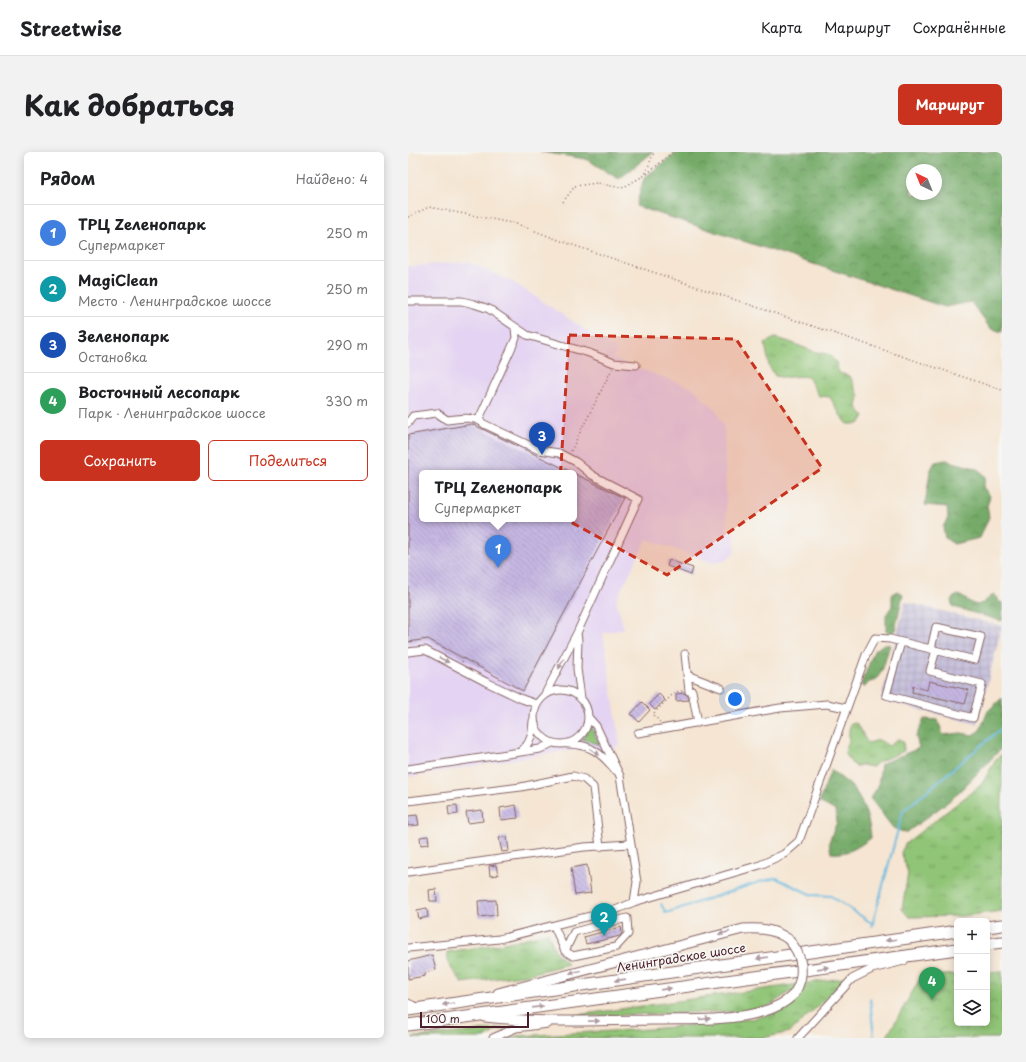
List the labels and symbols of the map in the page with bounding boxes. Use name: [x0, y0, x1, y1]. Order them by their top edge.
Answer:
north arrow: [906, 164, 942, 200]
pin: 3: [529, 422, 555, 455]
pin: 1: [485, 535, 511, 568]
one-way arrow: [438, 656, 450, 663]
one-way arrow: [558, 658, 564, 670]
your location: [725, 689, 745, 709]
one-way arrow: [590, 748, 601, 756]
pin: 2: [591, 903, 617, 936]
one-way arrow: [718, 930, 730, 936]
one-way arrow: [885, 937, 897, 943]
street label: Ленинградское шоссе: [615, 938, 747, 976]
one-way arrow: [756, 955, 768, 961]
one-way arrow: [817, 965, 829, 971]
pin: 4: [919, 967, 945, 1000]
one-way arrow: [569, 969, 581, 975]
one-way arrow: [614, 977, 626, 983]
one-way arrow: [660, 986, 672, 992]
one-way arrow: [442, 1001, 454, 1007]
one-way arrow: [531, 1004, 544, 1010]
scale bar: [420, 1010, 529, 1029]
one-way arrow: [699, 1015, 711, 1022]
one-way arrow: [588, 1018, 601, 1024]

